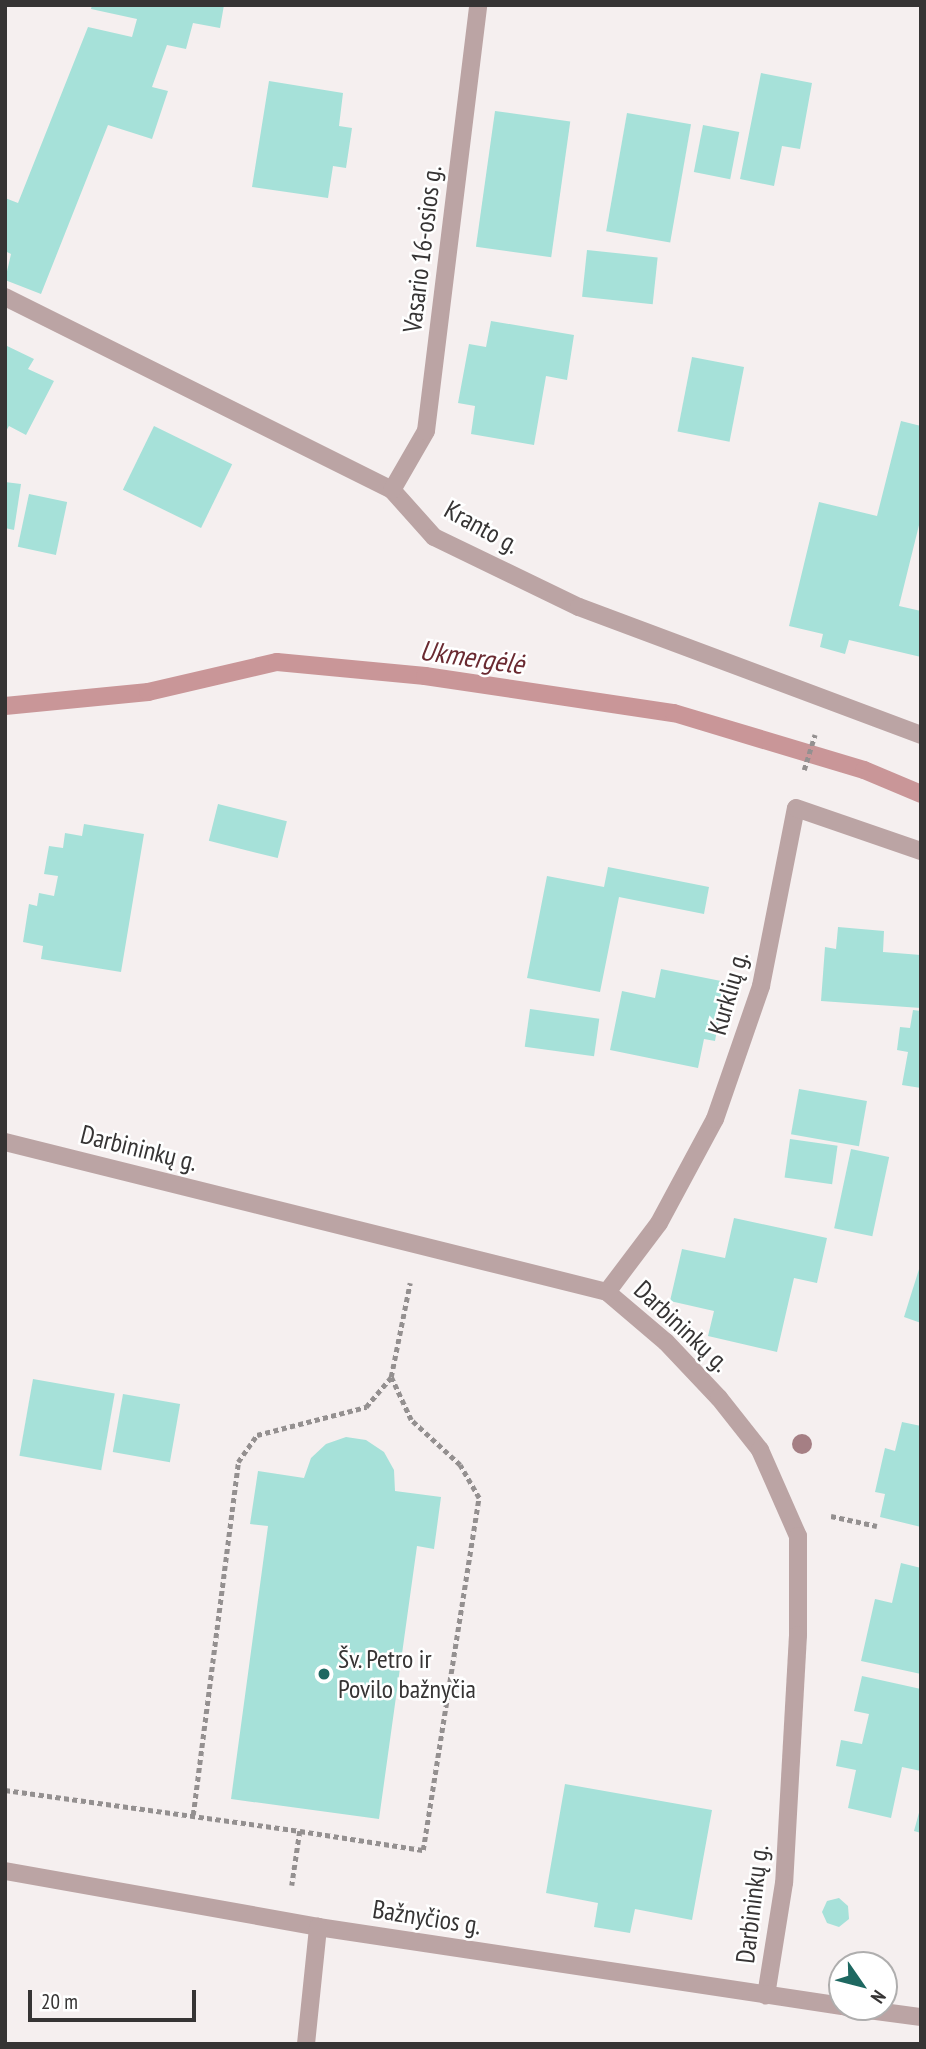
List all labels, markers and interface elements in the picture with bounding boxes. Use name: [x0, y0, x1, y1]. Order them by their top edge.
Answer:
street label: Vasario 16-osios g.: [396, 164, 448, 334]
street label: Kranto g.: [439, 494, 525, 560]
water label: Ukmergėlė: [418, 633, 526, 681]
street label: Kurklių g.: [701, 948, 755, 1038]
street label: Darbininkų g.: [77, 1118, 201, 1178]
street label: Darbininkų g.: [628, 1274, 736, 1378]
place label: Šv. Petro ir Povilo bažnyčia: [338, 1643, 476, 1704]
marker: Šv. Petro ir Povilo bažnyčia: [316, 1666, 332, 1682]
street label: Darbininkų g.: [729, 1843, 775, 1965]
street label: Bažnyčios g.: [370, 1893, 484, 1941]
north arrow: [828, 1951, 898, 2021]
scale bar: [32, 1976, 200, 2020]
text: N: [866, 1986, 891, 2008]
text: 20 m: [41, 1988, 78, 2015]

